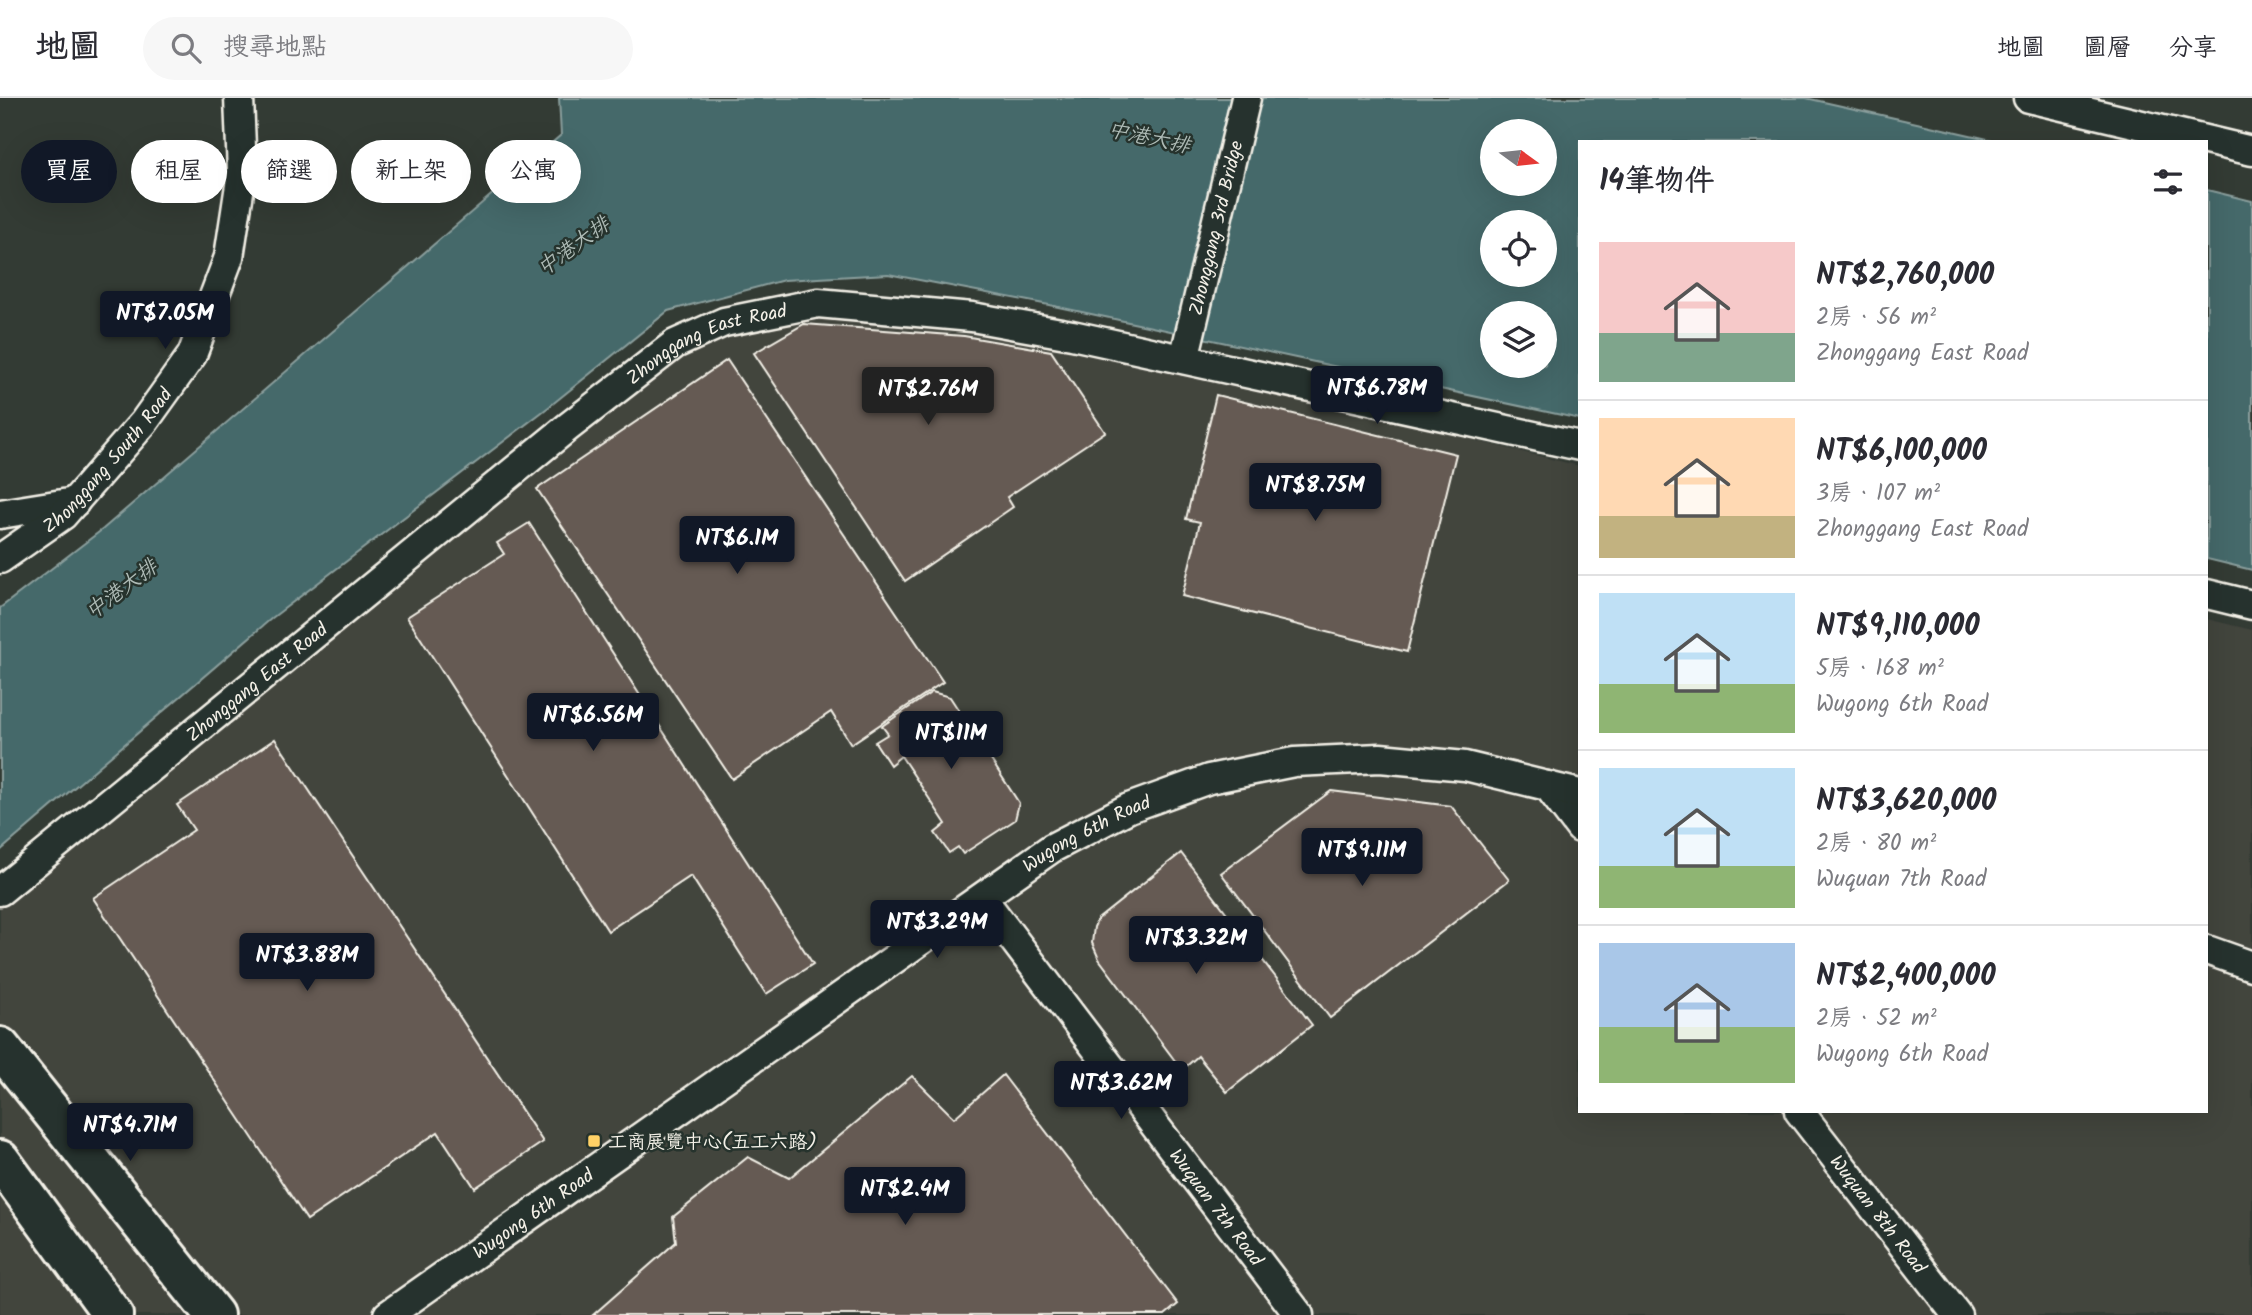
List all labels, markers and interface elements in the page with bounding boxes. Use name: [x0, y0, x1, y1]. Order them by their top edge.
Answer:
search box: [143, 17, 633, 80]
text: 地圖: [35, 22, 101, 75]
text: 搜尋地點: [223, 27, 327, 69]
icon: search: [167, 29, 205, 67]
text: 地圖: [1997, 29, 2045, 68]
text: 圖層: [2083, 29, 2131, 68]
text: 分享: [2169, 29, 2217, 68]
water label: 中港大排: [1104, 114, 1195, 164]
north arrow: [1480, 119, 1558, 196]
map controls: [1480, 119, 1557, 378]
street label: Zhonggang 3rd Bridge: [1182, 137, 1253, 319]
chip: 買屋: [21, 140, 117, 203]
chip: 租屋: [131, 140, 227, 203]
chip: 篩選: [241, 140, 337, 203]
chip: 新上架: [351, 140, 471, 203]
chip: 公寓: [485, 140, 581, 203]
text: 14筆物件: [1599, 158, 1714, 206]
icon: filters: [2149, 163, 2187, 201]
water label: 中港大排: [530, 208, 619, 285]
button: locate: [1480, 210, 1557, 287]
text: NT$2,760,000: [1816, 252, 1994, 300]
icon: home: [1655, 270, 1739, 354]
pin: NT$7.05M: [93, 292, 237, 351]
text: NT$7.05M: [116, 296, 214, 332]
street label: Zhonggang East Road: [621, 297, 790, 393]
text: 2房 · 56 m²: [1816, 300, 1936, 336]
button: layers: [1480, 301, 1557, 378]
text: Zhonggang East Road: [1816, 336, 2029, 372]
pin: NT$6.78M: [1305, 366, 1449, 426]
pin: NT$2.76M: [856, 368, 1000, 427]
text: NT$6.78M: [1327, 371, 1427, 407]
text: NT$2.76M: [878, 372, 978, 408]
street label: Zhonggang South Road: [37, 382, 181, 542]
text: NT$6,100,000: [1816, 428, 1987, 476]
icon: home: [1655, 446, 1739, 530]
pin: NT$8.75M: [1243, 464, 1387, 523]
text: NT$8.75M: [1265, 468, 1365, 504]
text: 3房 · 107 m²: [1816, 476, 1940, 512]
text: Zhonggang East Road: [1816, 512, 2029, 548]
pin: NT$6.1M: [672, 517, 802, 576]
text: NT$6.1M: [696, 521, 778, 557]
water label: 中港大排: [78, 551, 167, 629]
text: NT$9,110,000: [1816, 603, 1980, 651]
street label: Zhonggang East Road: [180, 616, 336, 750]
icon: home: [1655, 621, 1739, 705]
text: 5房 · 168 m²: [1816, 651, 1944, 687]
text: Wugong 6th Road: [1816, 687, 1988, 723]
pin: NT$6.56M: [521, 694, 665, 753]
text: NT$6.56M: [543, 698, 643, 734]
pin: NT$11M: [894, 712, 1008, 771]
text: NT$11M: [915, 716, 987, 752]
text: NT$3,620,000: [1816, 778, 1996, 826]
street label: Wugong 6th Road: [1017, 788, 1156, 881]
icon: home: [1655, 796, 1739, 880]
text: 2房 · 80 m²: [1816, 826, 1936, 862]
pin: NT$9.11M: [1290, 828, 1434, 888]
text: NT$9.11M: [1317, 833, 1407, 869]
text: Wuquan 7th Road: [1816, 862, 1986, 898]
pin: NT$3.29M: [865, 900, 1009, 960]
text: NT$3.29M: [886, 905, 988, 941]
pin: NT$3.32M: [1124, 916, 1268, 976]
text: NT$3.32M: [1145, 921, 1247, 957]
pin: NT$3.88M: [235, 934, 379, 993]
text: NT$3.88M: [255, 938, 359, 974]
text: NT$2,400,000: [1816, 953, 1996, 1001]
icon: home: [1655, 971, 1739, 1055]
text: 2房 · 52 m²: [1816, 1001, 1937, 1037]
text: Wugong 6th Road: [1816, 1037, 1988, 1073]
pin: NT$3.62M: [1049, 1062, 1193, 1121]
text: NT$3.62M: [1070, 1066, 1172, 1102]
pin: NT$4.71M: [58, 1104, 202, 1163]
text: NT$4.71M: [83, 1108, 177, 1144]
place label: 工商展覽中心(五工六路): [608, 1128, 817, 1158]
marker: 工商展覽中心(五工六路): [586, 1133, 602, 1149]
street label: Wuquan 7th Road: [1161, 1143, 1270, 1274]
street label: Wuquan 8th Road: [1821, 1149, 1933, 1281]
street label: Wugong 6th Road: [467, 1161, 601, 1268]
pin: NT$2.4M: [840, 1168, 970, 1227]
text: NT$2.4M: [860, 1172, 950, 1208]

